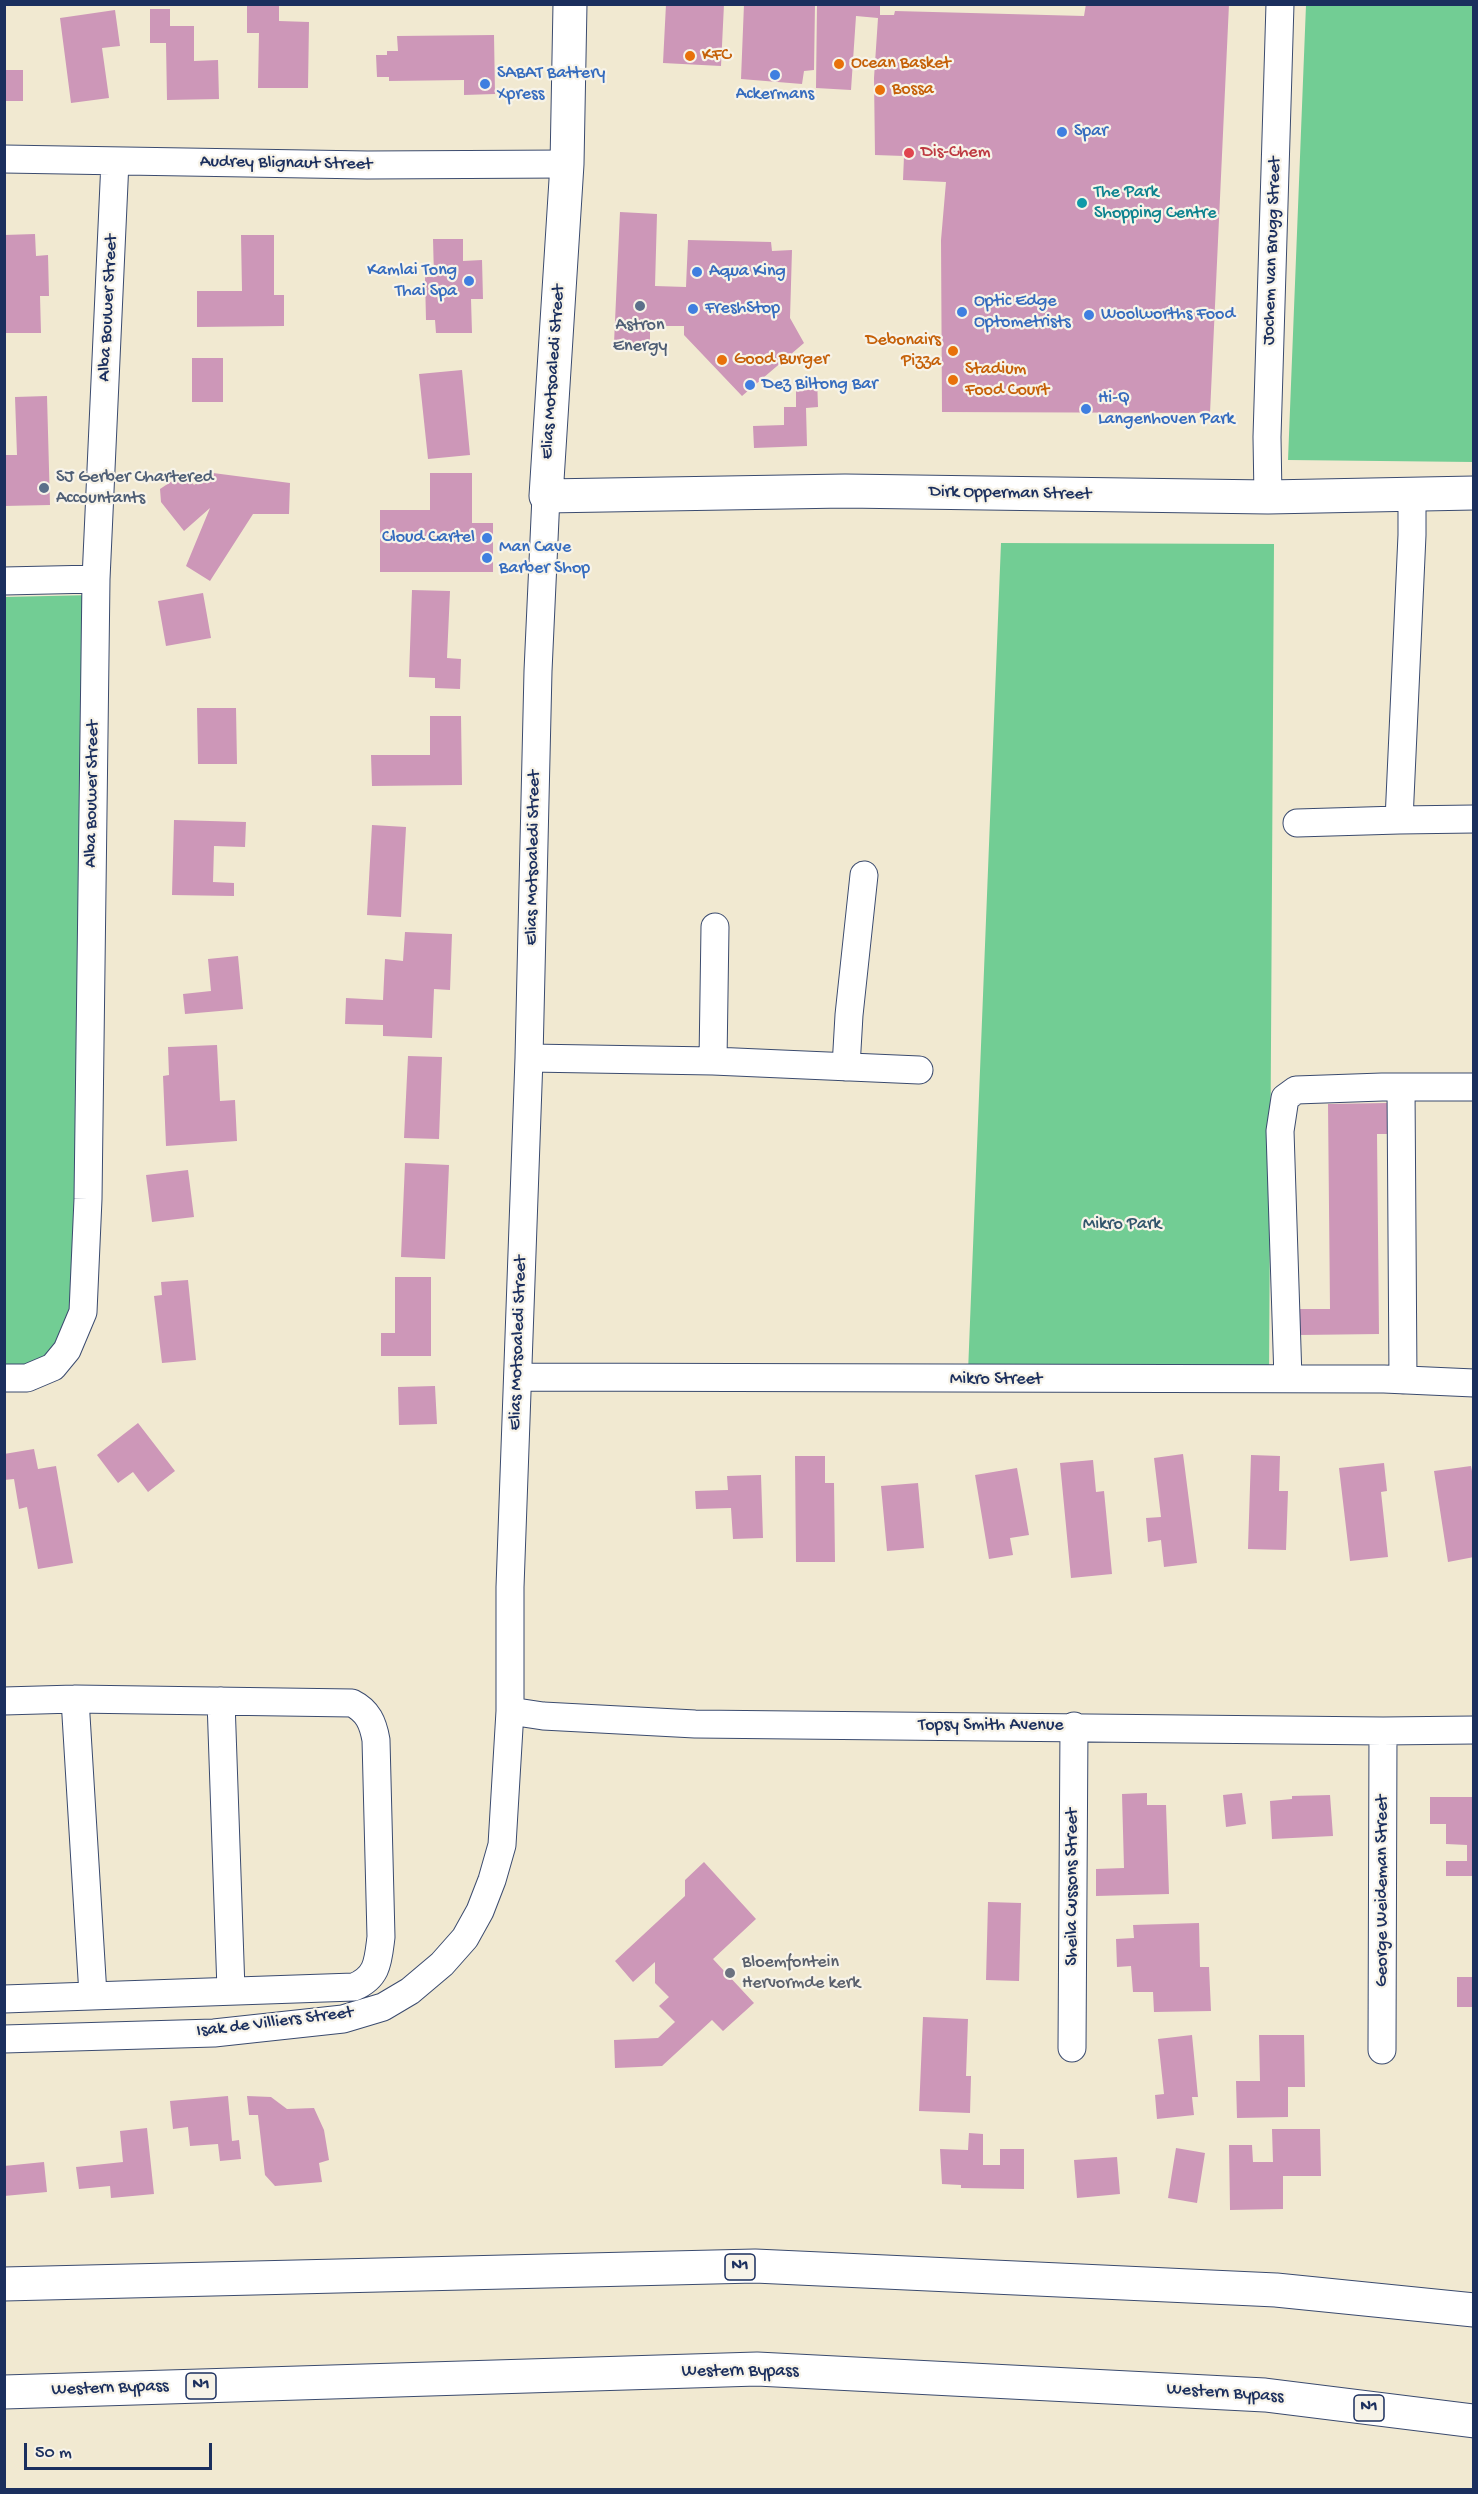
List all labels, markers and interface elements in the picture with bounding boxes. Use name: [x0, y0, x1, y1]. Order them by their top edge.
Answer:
place label: KFC: [702, 45, 731, 67]
marker: KFC: [683, 49, 697, 63]
place label: Ocean Basket: [851, 53, 951, 75]
marker: Ocean Basket: [832, 57, 846, 71]
place label: SABAT Battery Xpress: [497, 63, 605, 106]
marker: Ackermans: [768, 68, 782, 82]
marker: SABAT Battery Xpress: [478, 77, 492, 91]
place label: Bossa: [892, 79, 934, 101]
marker: Bossa: [873, 83, 887, 97]
place label: Ackermans: [736, 84, 814, 106]
place label: Spar: [1074, 121, 1108, 143]
marker: Spar: [1055, 125, 1069, 139]
place label: Dis-Chem: [921, 142, 990, 164]
marker: Dis-Chem: [902, 146, 916, 160]
street label: Audrey Blignaut Street: [200, 152, 372, 176]
street label: Jochem van Brugg Street: [1259, 156, 1287, 346]
place label: The Park Shopping Centre: [1094, 182, 1217, 224]
marker: The Park Shopping Centre: [1075, 196, 1089, 210]
street label: Alba Bouwer Street: [94, 234, 124, 382]
place label: Kamlai Tong Thai Spa: [367, 260, 457, 302]
place label: Aqua King: [709, 261, 786, 283]
marker: Aqua King: [690, 265, 704, 279]
marker: Kamlai Tong Thai Spa: [462, 274, 476, 288]
street label: Elias Motsoaledi Street: [537, 284, 571, 460]
place label: Optic Edge Optometrists: [974, 291, 1071, 334]
place label: FreshStop: [705, 298, 780, 320]
marker: Astron Energy: [633, 299, 647, 313]
marker: FreshStop: [686, 302, 700, 316]
place label: Woolworths Food: [1101, 304, 1235, 326]
marker: Optic Edge Optometrists: [955, 305, 969, 319]
marker: Woolworths Food: [1082, 308, 1096, 322]
place label: Astron Energy: [613, 315, 667, 358]
place label: Debonairs Pizza: [866, 330, 941, 372]
marker: Debonairs Pizza: [946, 344, 960, 358]
place label: Good Burger: [734, 349, 829, 371]
marker: Good Burger: [715, 353, 729, 367]
place label: Stadium Food Court: [965, 359, 1049, 401]
marker: Stadium Food Court: [946, 373, 960, 387]
place label: Dez Biltong Bar: [762, 374, 878, 396]
marker: Dez Biltong Bar: [743, 378, 757, 392]
place label: Hi-Q Langenhoven Park: [1098, 388, 1235, 430]
marker: Hi-Q Langenhoven Park: [1079, 402, 1093, 416]
place label: SJ Gerber Chartered Accountants: [56, 467, 213, 510]
marker: SJ Gerber Chartered Accountants: [37, 481, 51, 495]
street label: Dirk Opperman Street: [929, 482, 1091, 506]
place label: Cloud Cartel: [382, 527, 475, 549]
marker: Cloud Cartel: [480, 531, 494, 545]
place label: Man Cave Barber Shop: [499, 537, 590, 580]
marker: Man Cave Barber Shop: [480, 551, 494, 565]
street label: Alba Bouwer Street: [81, 720, 105, 868]
street label: Elias Motsoaledi Street: [522, 770, 546, 946]
park label: Mikro Park: [1083, 1214, 1161, 1236]
street label: Elias Motsoaledi Street: [505, 1255, 533, 1431]
street label: Mikro Street: [950, 1369, 1042, 1391]
street label: Topsy Smith Avenue: [918, 1715, 1064, 1737]
street label: George Weideman Street: [1372, 1795, 1394, 1987]
street label: Sheila Cussons Street: [1062, 1808, 1084, 1966]
place label: Bloemfontein Hervormde kerk: [742, 1952, 860, 1994]
marker: Bloemfontein Hervormde kerk: [723, 1966, 737, 1980]
street label: Isak de Villiers Street: [195, 2003, 355, 2043]
road number: N1: [725, 2254, 755, 2280]
street label: Western Bypass: [681, 2361, 799, 2383]
road number: N1: [186, 2373, 216, 2399]
street label: Western Bypass: [51, 2376, 169, 2402]
street label: Western Bypass: [1166, 2379, 1284, 2409]
road number: N1: [1354, 2395, 1384, 2421]
scale bar: [27, 2431, 214, 2469]
text: 50 m: [35, 2443, 72, 2464]

